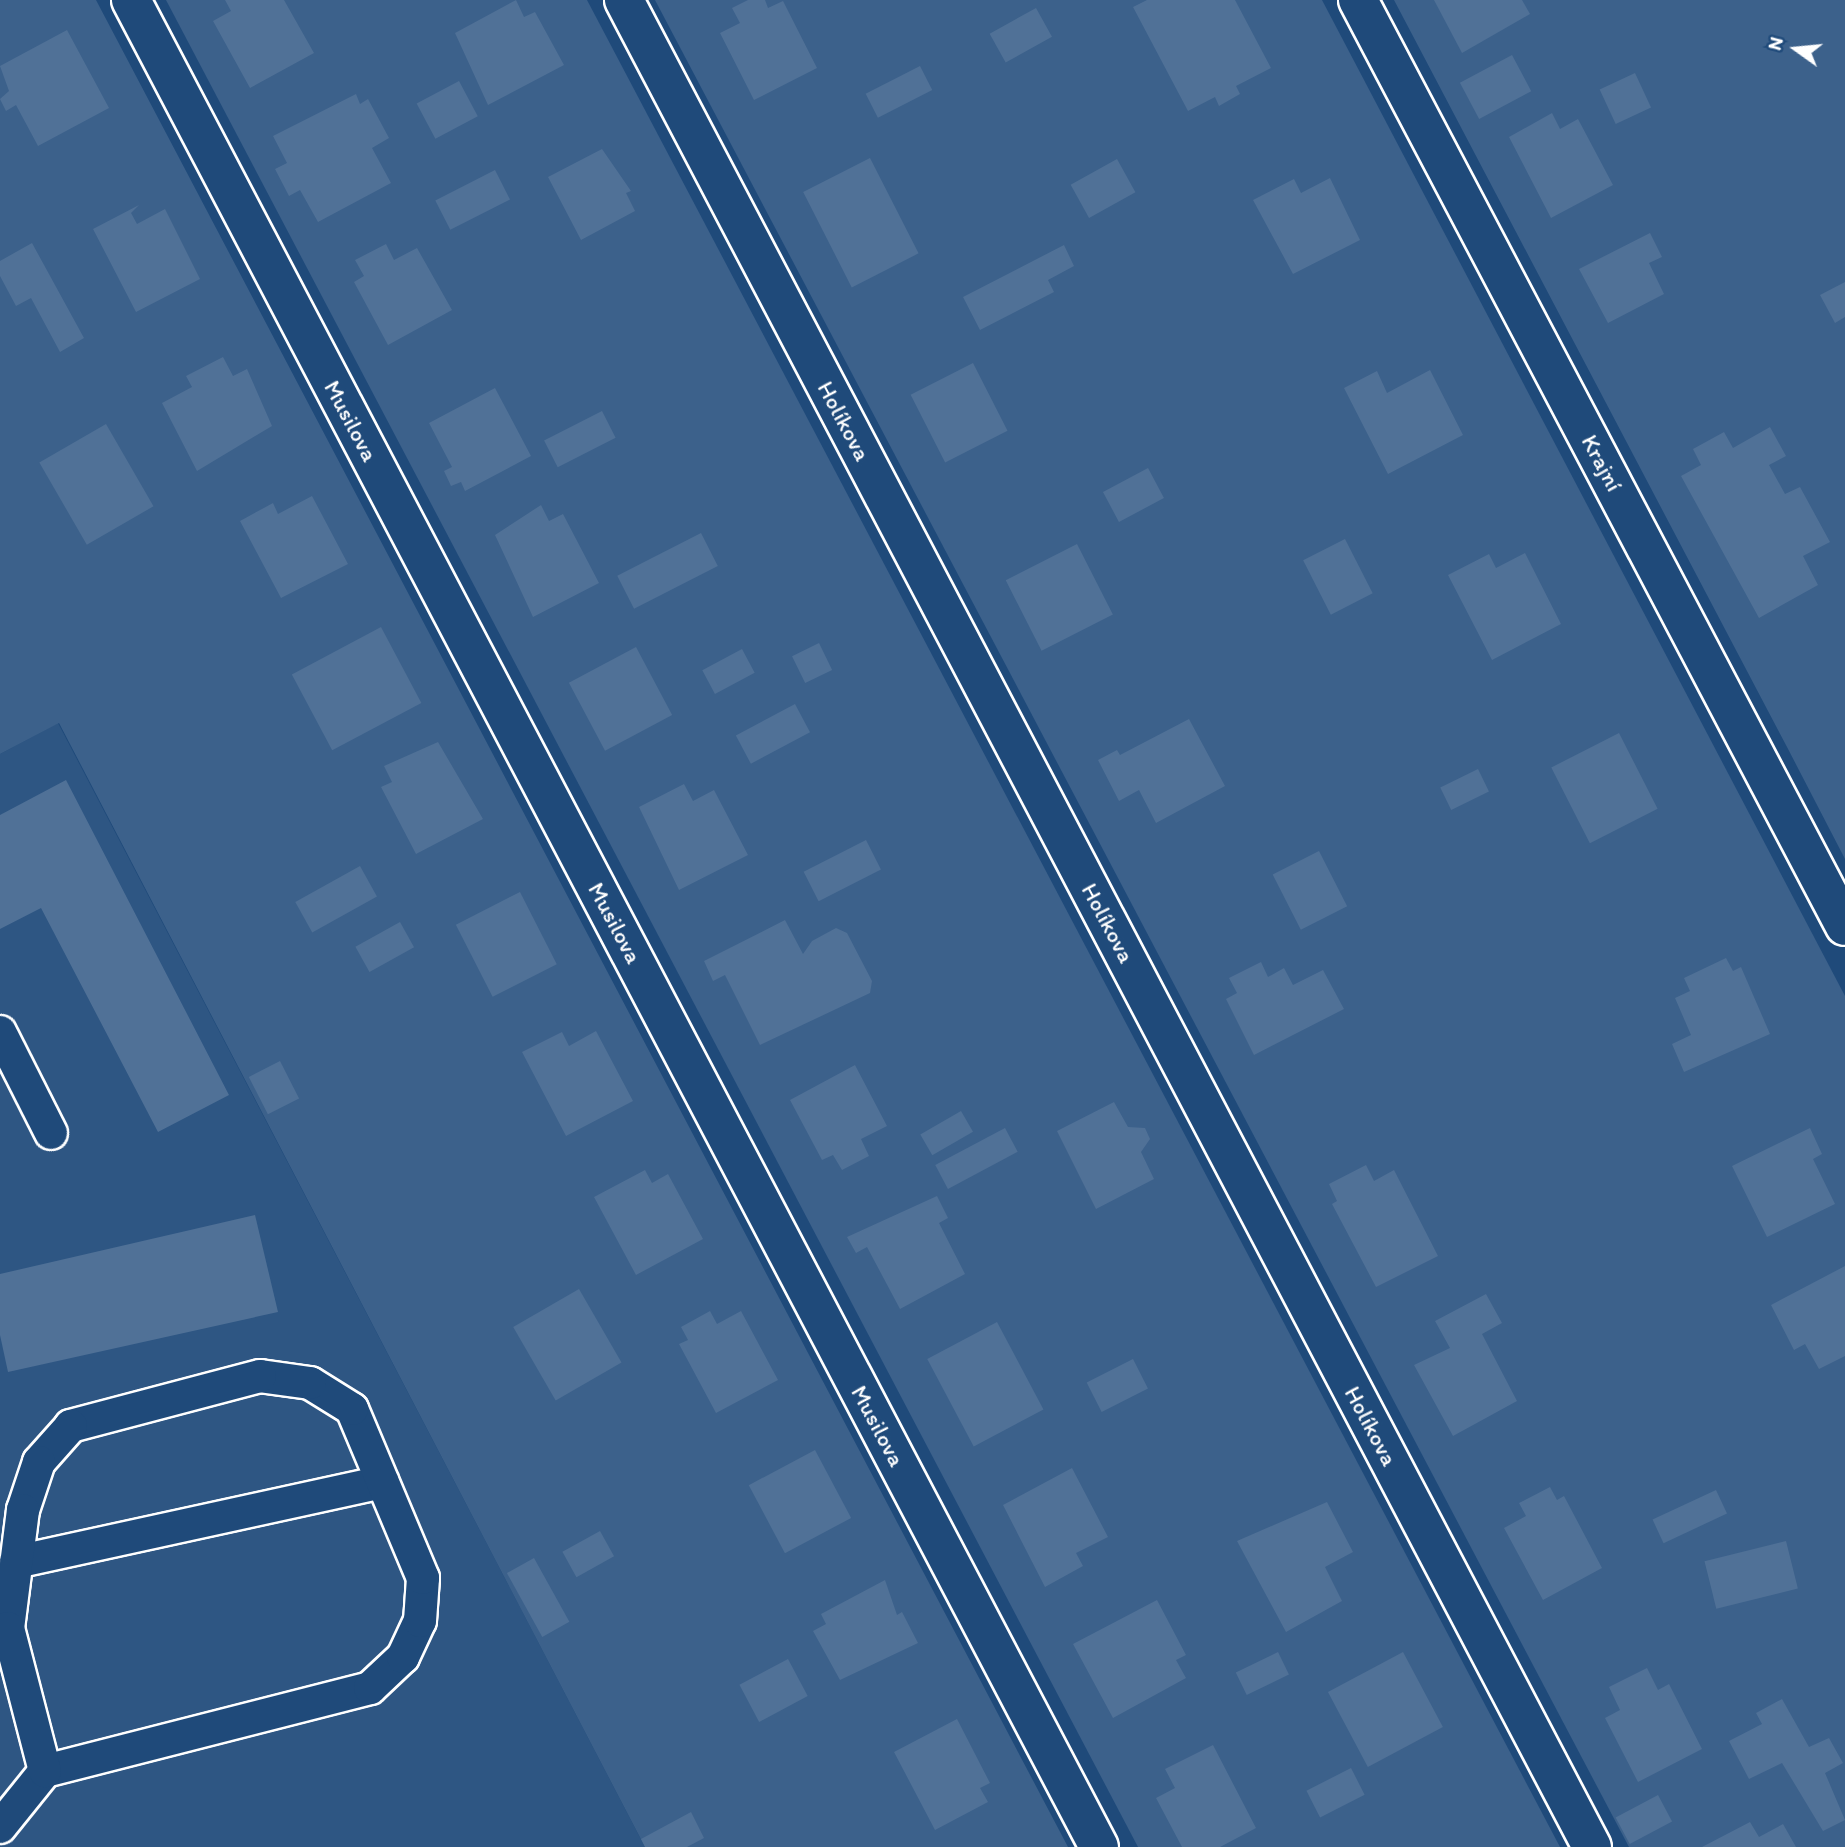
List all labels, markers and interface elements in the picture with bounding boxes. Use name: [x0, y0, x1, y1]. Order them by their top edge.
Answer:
north arrow: [1761, 14, 1831, 84]
text: N: [1762, 34, 1788, 53]
street label: Musilova: [318, 376, 384, 466]
street label: Holíkova: [812, 377, 876, 465]
street label: Krajní: [1576, 430, 1628, 496]
street label: Musilova: [582, 878, 648, 968]
street label: Holíkova: [1076, 879, 1140, 967]
street label: Musilova: [845, 1381, 911, 1471]
street label: Holíkova: [1339, 1382, 1403, 1470]

